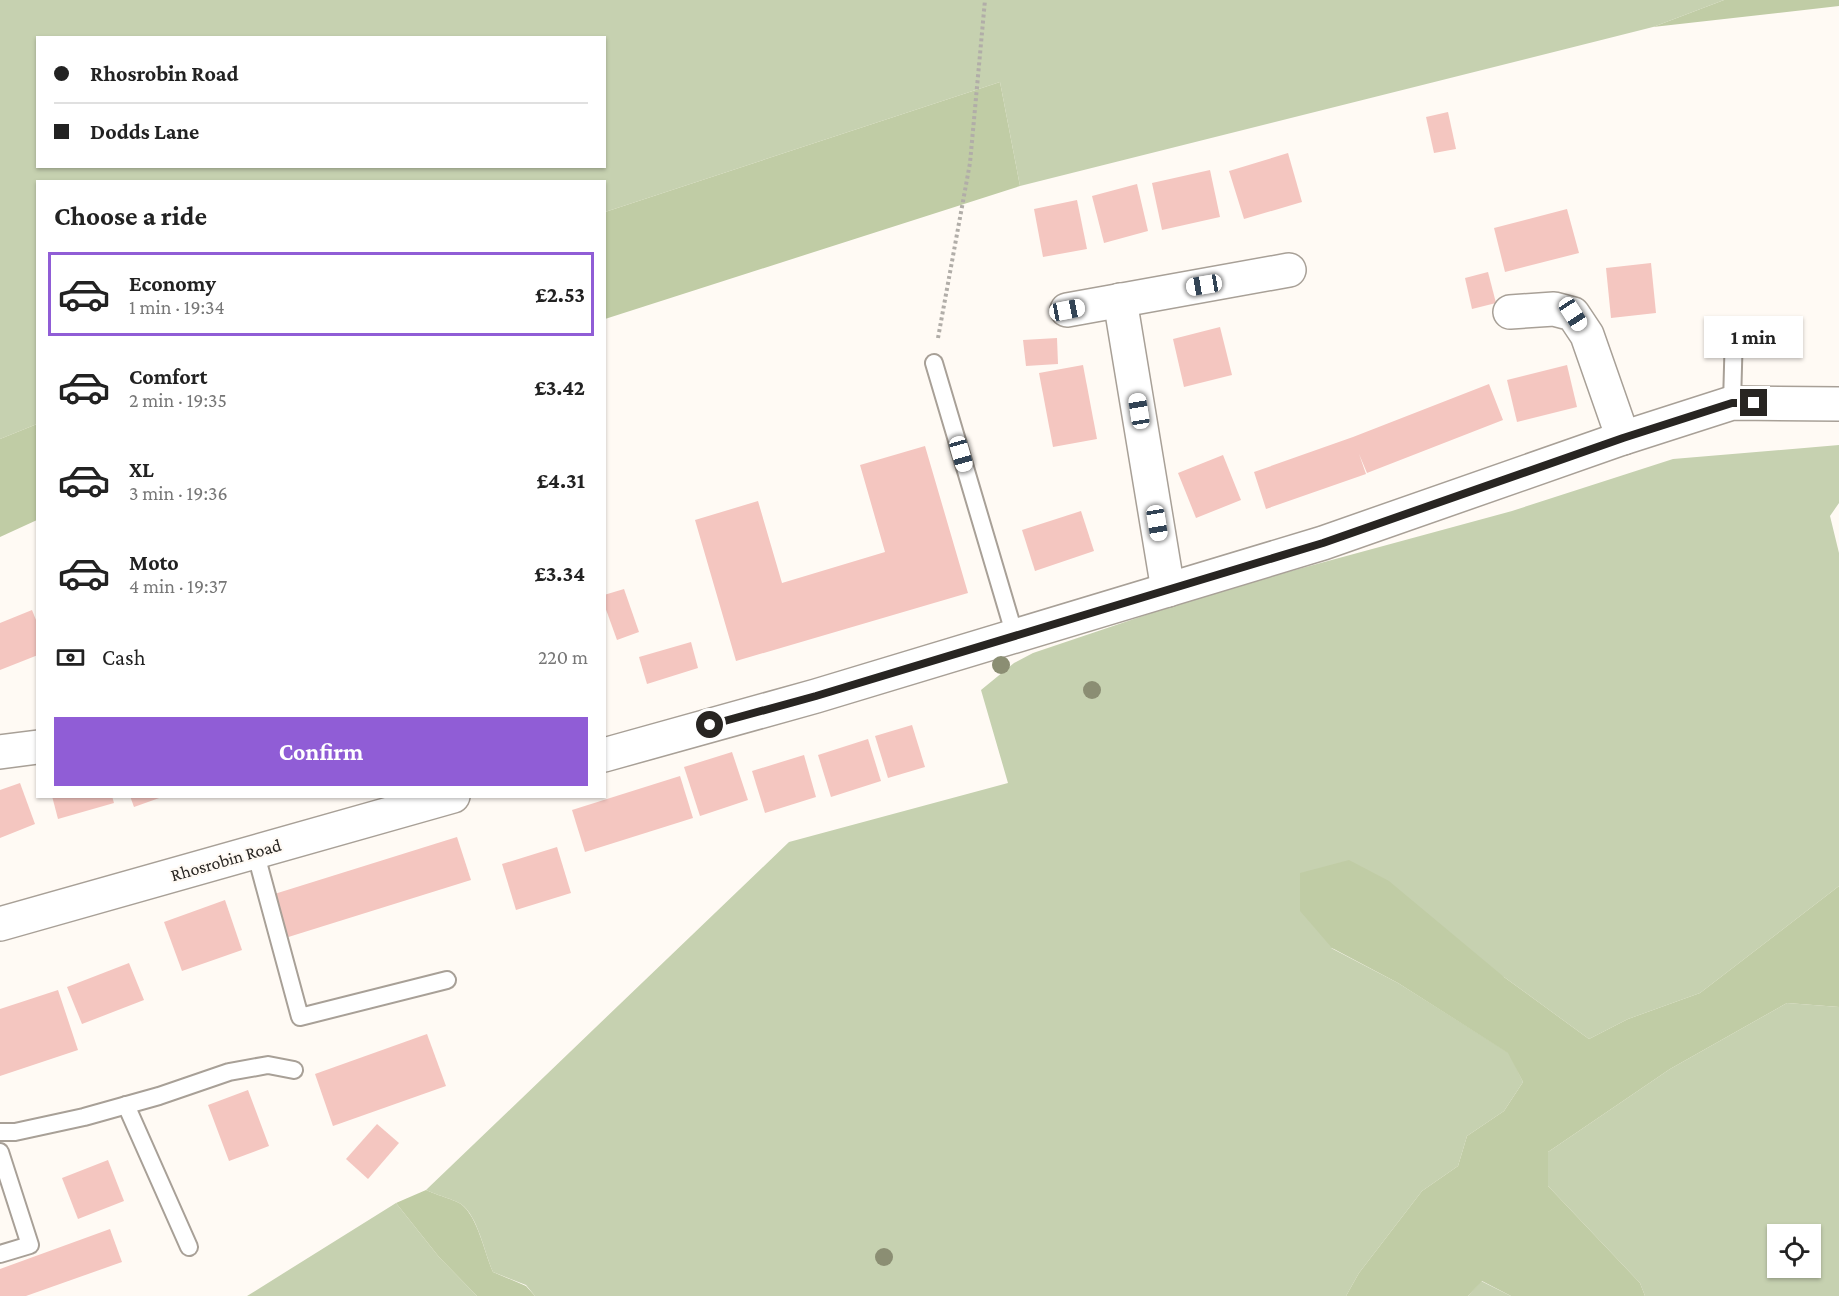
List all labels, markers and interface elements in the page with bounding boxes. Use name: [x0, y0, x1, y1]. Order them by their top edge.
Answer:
text: Rhosrobin Road: [90, 61, 239, 86]
text: Dodds Lane: [90, 119, 199, 144]
text: Choose a ride: [54, 201, 207, 231]
icon: car: [57, 267, 111, 321]
text: Economy: [129, 271, 216, 296]
car: [1185, 273, 1223, 297]
text: £2.53: [535, 282, 585, 307]
car: [1556, 294, 1590, 334]
text: 1 min · 19:34: [129, 296, 225, 318]
car: [1048, 298, 1086, 322]
callout: 1 min: [1704, 316, 1804, 358]
text: 1 min: [1731, 326, 1776, 348]
icon: car: [57, 360, 111, 414]
text: Comfort: [129, 364, 207, 389]
text: £3.42: [534, 375, 585, 400]
text: 2 min · 19:35: [129, 389, 227, 411]
route end: [1740, 389, 1767, 416]
car: [1127, 392, 1151, 430]
car: [947, 434, 975, 474]
icon: car: [57, 453, 111, 507]
text: XL: [129, 457, 154, 482]
text: £4.31: [536, 468, 585, 493]
text: 3 min · 19:36: [129, 482, 228, 504]
car: [1145, 504, 1169, 542]
icon: car: [57, 546, 111, 600]
text: Moto: [129, 550, 179, 575]
text: £3.34: [534, 561, 585, 586]
text: 4 min · 19:37: [129, 575, 227, 597]
icon: cash: [54, 641, 87, 674]
text: Cash: [102, 645, 146, 670]
text: 220 m: [538, 646, 588, 668]
route start: [696, 711, 723, 738]
button: Confirm: [54, 717, 588, 786]
street label: Rhosrobin Road: [168, 835, 284, 885]
map controls: [1767, 1224, 1821, 1278]
button: locate: [1767, 1224, 1821, 1278]

